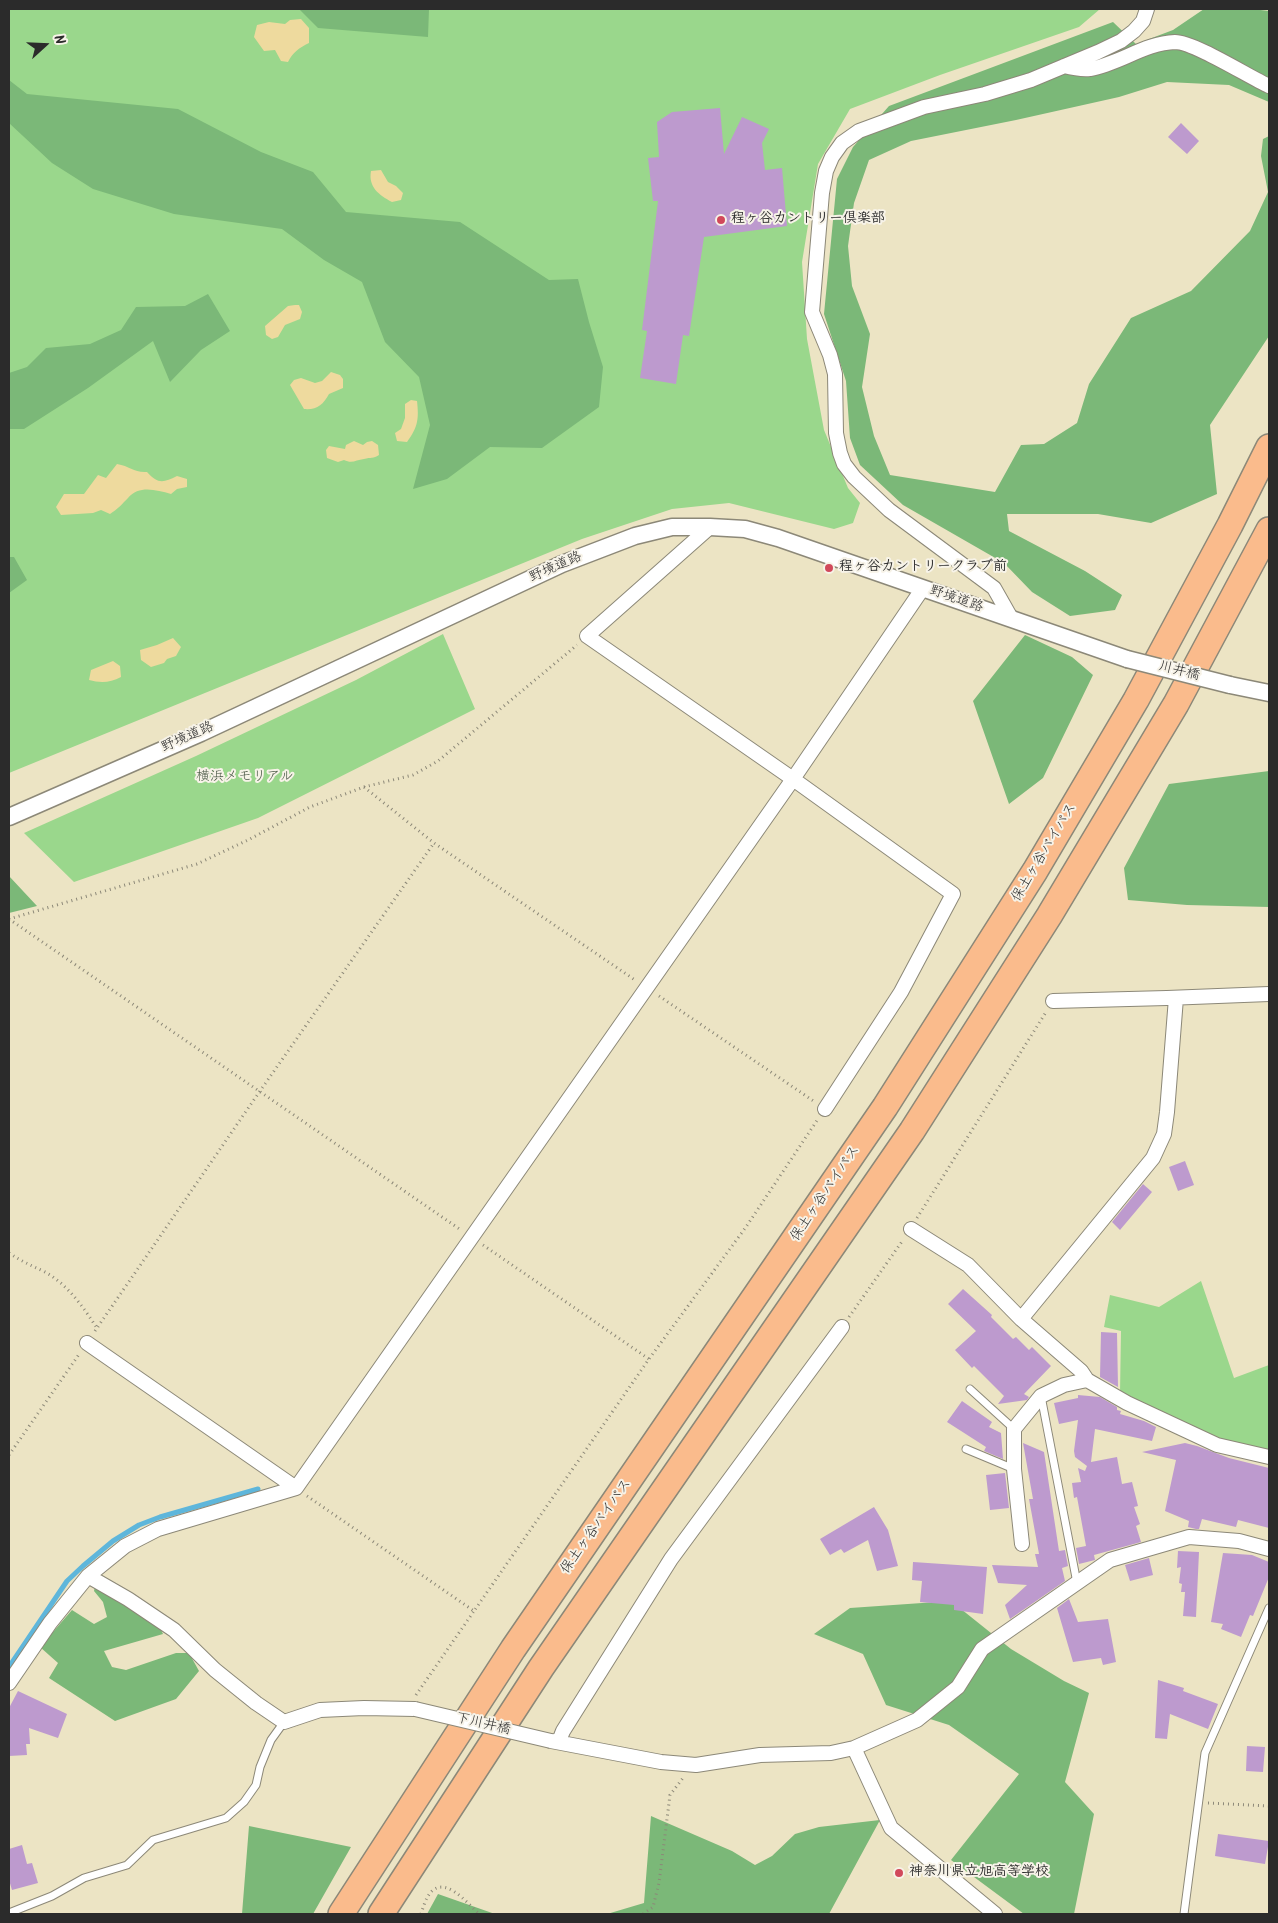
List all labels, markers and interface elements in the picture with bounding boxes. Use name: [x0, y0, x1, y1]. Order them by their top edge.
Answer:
north arrow: [20, 20, 70, 70]
text: N: [47, 32, 71, 48]
place label: 程ヶ谷カントリー倶楽部: [731, 212, 885, 228]
marker: 程ヶ谷カントリー倶楽部: [715, 214, 727, 226]
street label: 野境道路: [527, 549, 585, 587]
place label: 程ヶ谷カントリークラブ前: [839, 560, 1007, 576]
marker: 程ヶ谷カントリークラブ前: [823, 562, 835, 574]
street label: 野境道路: [927, 583, 985, 617]
street label: 川井橋: [1157, 659, 1201, 685]
street label: 野境道路: [159, 719, 217, 757]
park label: 横浜メモリアル: [196, 770, 294, 786]
street label: 保土ヶ谷バイパス: [1009, 801, 1081, 905]
street label: 保土ヶ谷バイパス: [788, 1143, 864, 1245]
street label: 保土ヶ谷バイパス: [558, 1476, 636, 1578]
street label: 下川井橋: [454, 1711, 512, 1739]
place label: 神奈川県立旭高等学校: [909, 1865, 1049, 1881]
marker: 神奈川県立旭高等学校: [893, 1867, 905, 1879]

